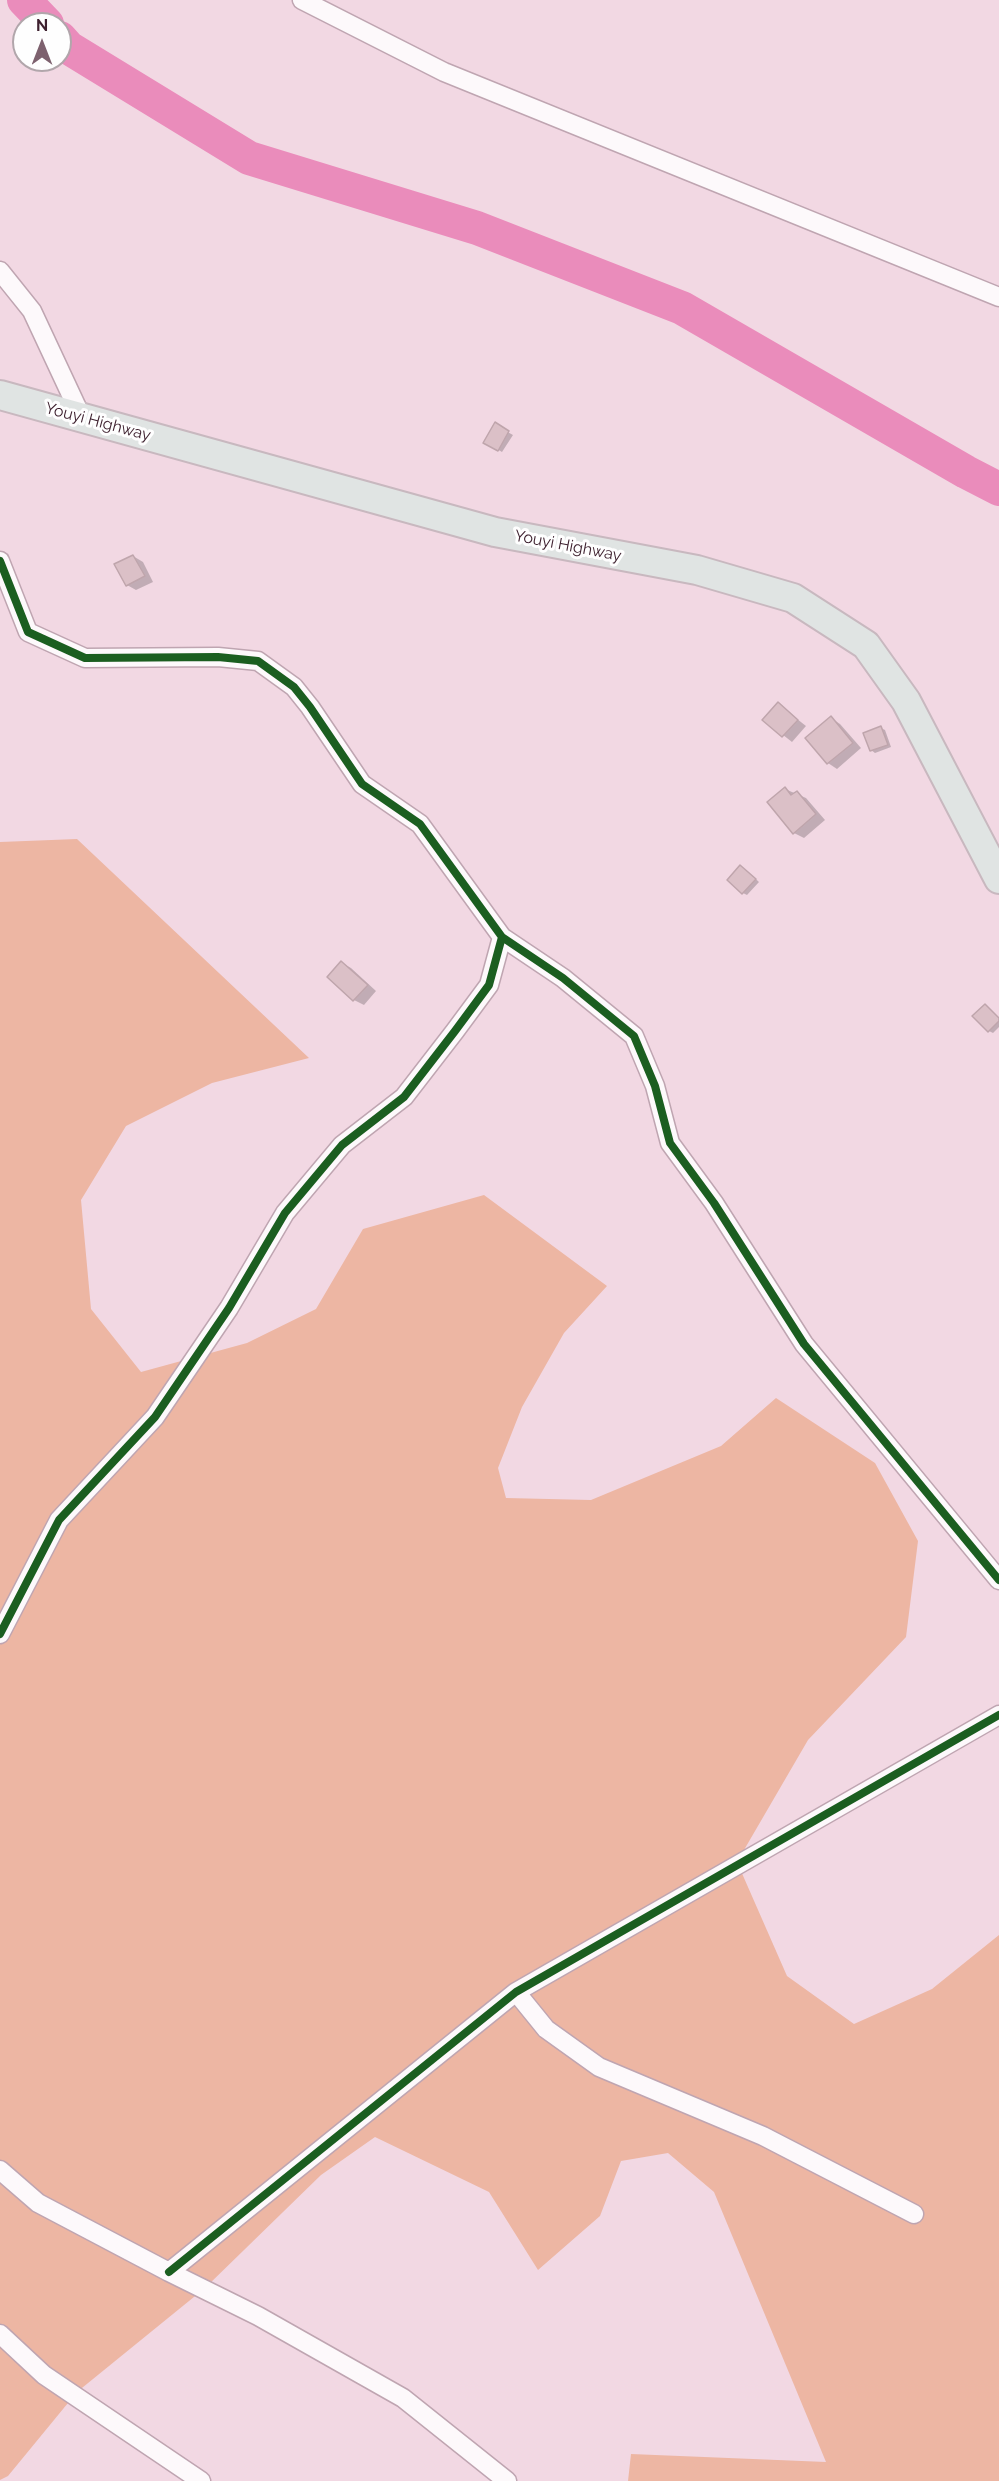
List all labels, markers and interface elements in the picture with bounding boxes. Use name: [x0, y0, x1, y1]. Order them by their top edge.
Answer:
north arrow: [12, 12, 72, 72]
text: N: [36, 16, 48, 35]
street label: Youyi Highway: [43, 399, 153, 445]
street label: Youyi Highway: [513, 526, 623, 566]

